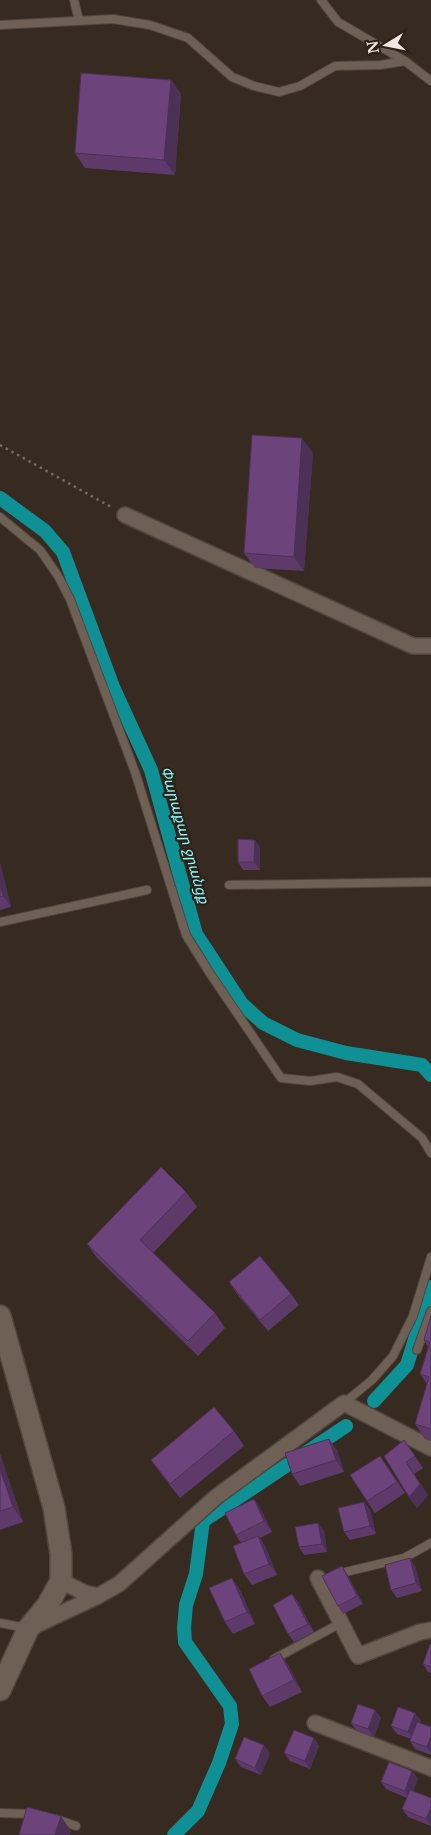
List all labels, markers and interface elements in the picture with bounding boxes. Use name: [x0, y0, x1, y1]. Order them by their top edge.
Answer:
north arrow: [361, 20, 411, 70]
text: N: [363, 39, 383, 55]
water label: Փարաքար ջրանցք: [157, 764, 214, 907]

